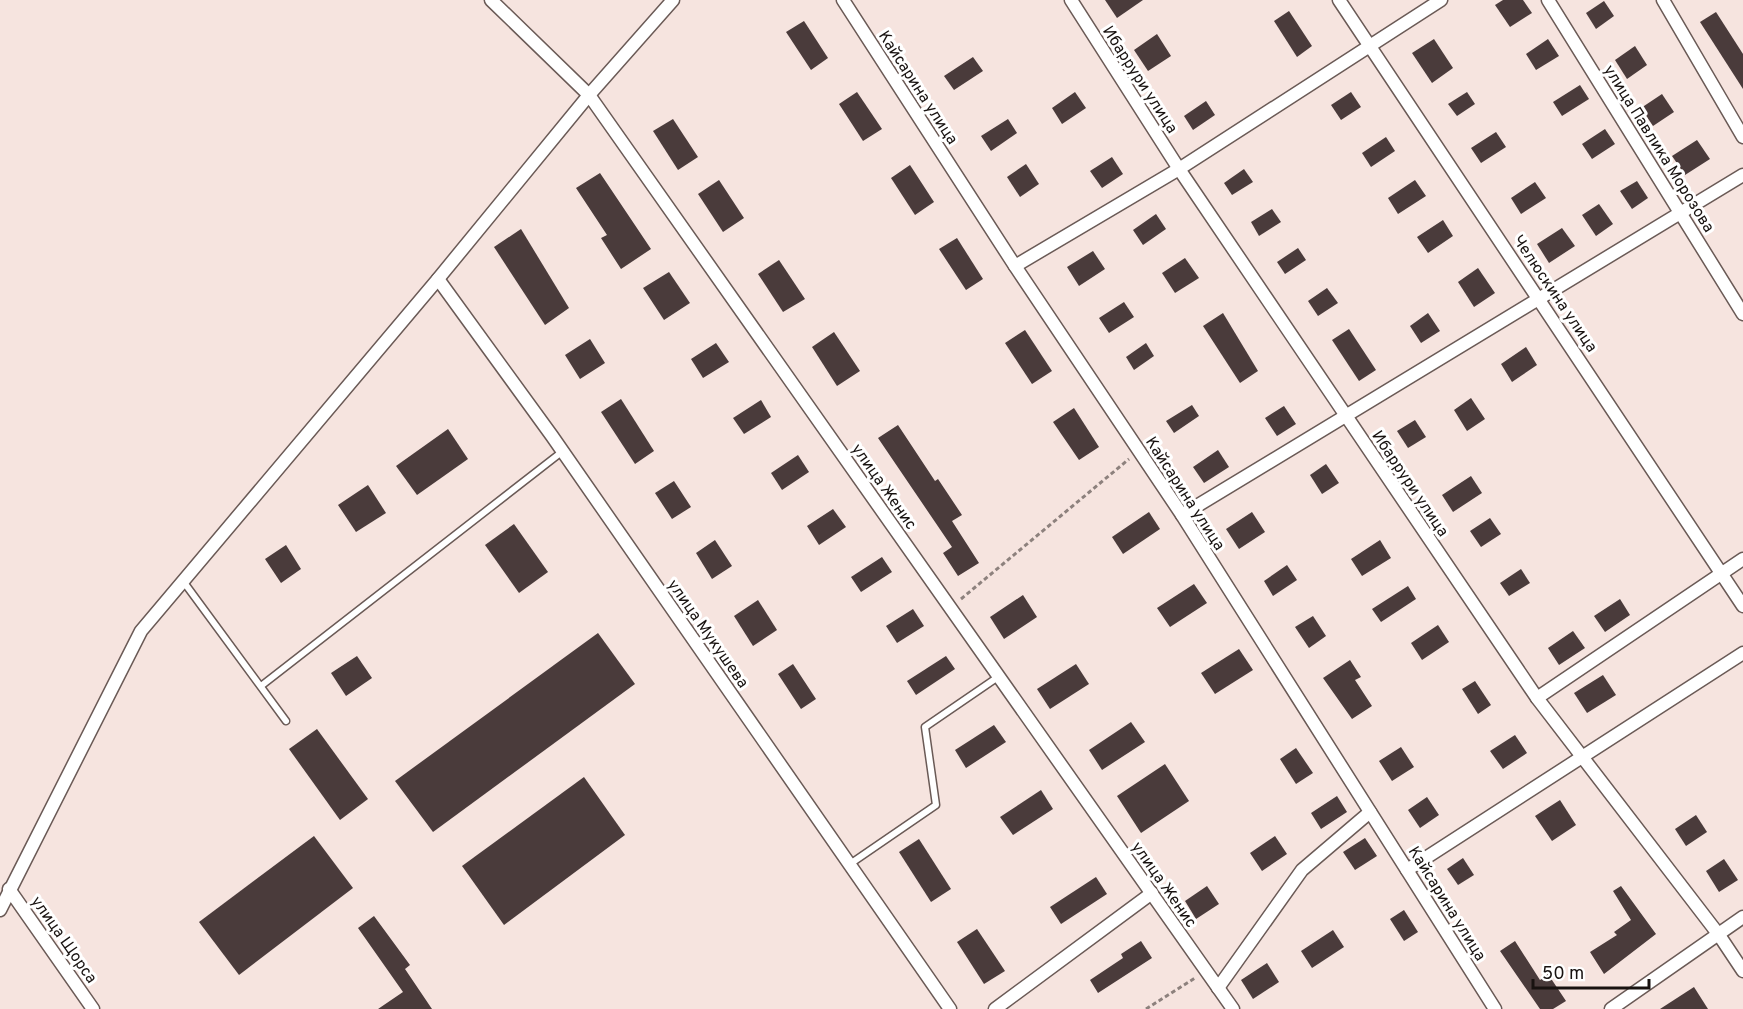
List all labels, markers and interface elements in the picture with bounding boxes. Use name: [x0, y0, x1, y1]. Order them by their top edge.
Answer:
street label: Ибаррури улица: [1097, 23, 1181, 137]
street label: Кайсарина улица: [873, 27, 962, 149]
street label: улица Павлика Морозова: [1599, 62, 1718, 236]
street label: Челюскина улица: [1508, 232, 1601, 357]
street label: Ибаррури улица: [1366, 427, 1452, 541]
street label: Кайсарина улица: [1140, 433, 1229, 555]
street label: улица Женис: [846, 440, 920, 534]
street label: улица Мукушева: [662, 576, 752, 692]
street label: улица Женис: [1126, 838, 1200, 932]
street label: Кайсарина улица: [1403, 843, 1490, 965]
street label: улица Щорса: [26, 893, 101, 988]
scale bar: [1533, 952, 1648, 990]
text: 50 m: [1542, 963, 1584, 986]

